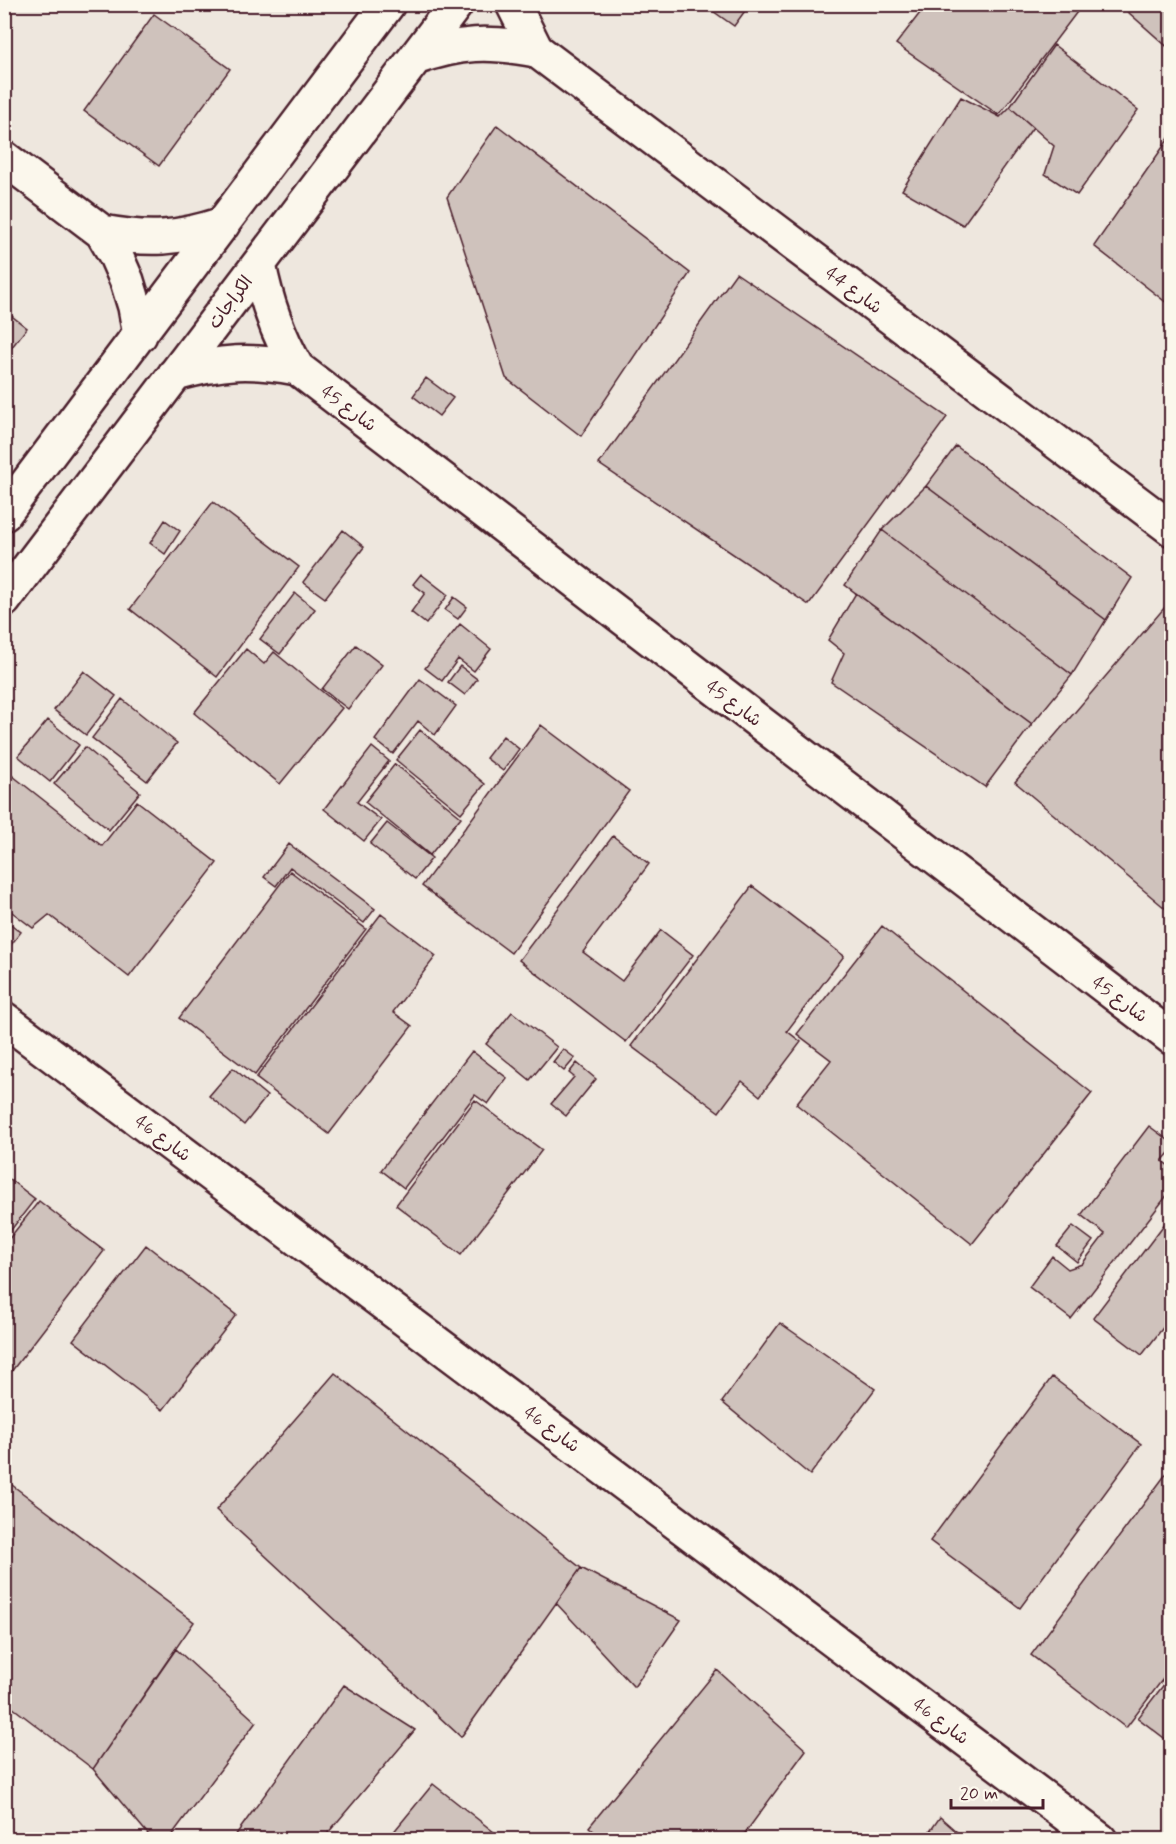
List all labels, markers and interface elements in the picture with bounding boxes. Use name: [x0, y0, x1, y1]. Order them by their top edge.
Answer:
street label: شارع 44: [820, 262, 887, 320]
street label: الكراجات: [203, 271, 259, 334]
street label: شارع 45: [316, 380, 381, 438]
street label: شارع 45: [701, 675, 766, 733]
street label: شارع 45: [1087, 971, 1152, 1029]
street label: شارع 46: [130, 1110, 195, 1168]
street label: شارع 46: [519, 1401, 584, 1459]
street label: شارع 46: [908, 1693, 973, 1751]
scale bar: [951, 1772, 1042, 1810]
text: 20 m: [960, 1782, 998, 1806]

